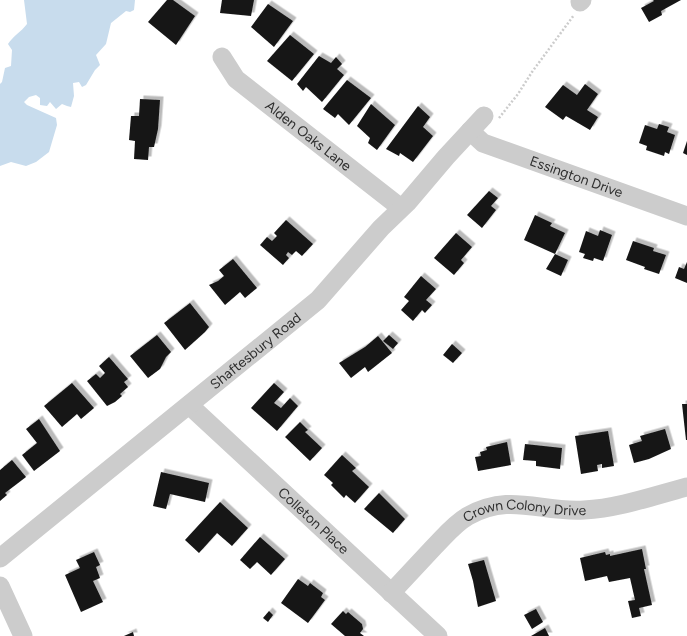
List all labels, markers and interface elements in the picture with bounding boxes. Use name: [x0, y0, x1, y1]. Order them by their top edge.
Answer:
street label: Alden Oaks Lane: [262, 97, 355, 175]
street label: Essington Drive: [527, 152, 626, 202]
street label: Shaftesbury Road: [207, 309, 305, 393]
street label: Colleton Place: [274, 484, 352, 558]
street label: Crown Colony Drive: [460, 496, 587, 526]

